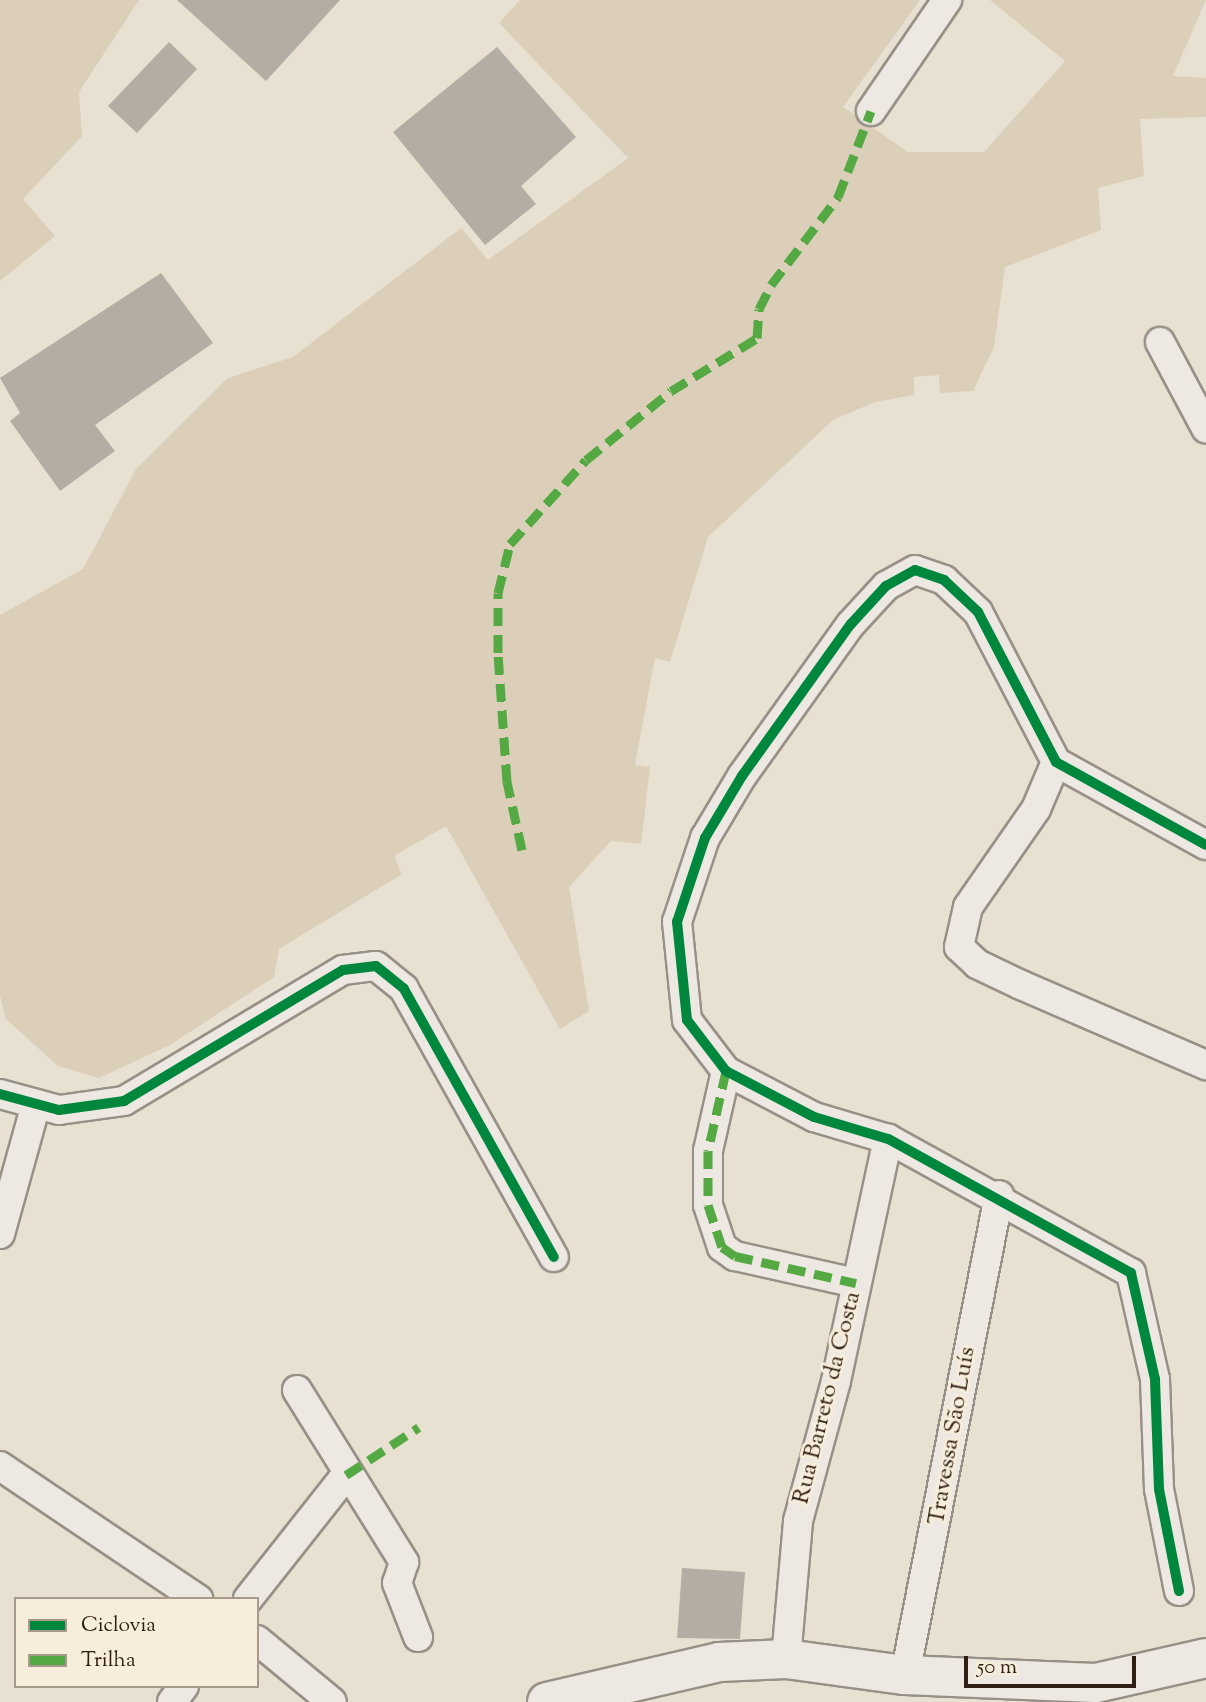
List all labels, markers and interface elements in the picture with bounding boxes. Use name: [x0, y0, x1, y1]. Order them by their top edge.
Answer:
street label: Rua Barreto da Costa: [788, 1289, 868, 1507]
street label: Travessa São Luís: [923, 1345, 983, 1527]
legend: [14, 1597, 259, 1688]
text: Ciclovia: [81, 1611, 156, 1641]
scale bar: [968, 1642, 1140, 1686]
text: Trilha: [81, 1646, 136, 1676]
text: 50 m: [977, 1653, 1017, 1683]

